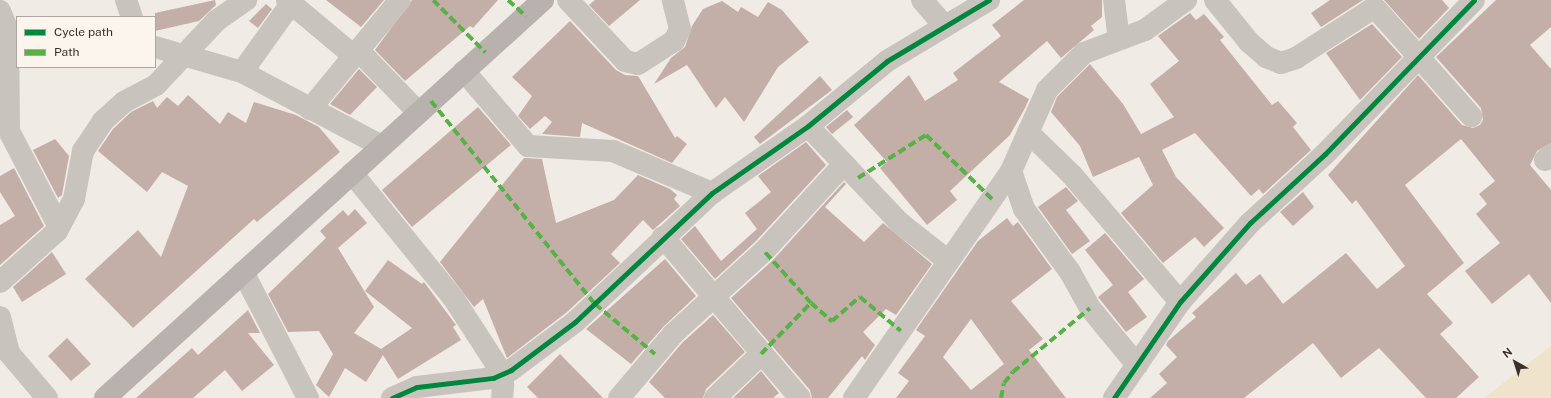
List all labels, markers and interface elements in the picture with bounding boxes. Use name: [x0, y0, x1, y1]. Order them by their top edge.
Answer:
legend: [16, 16, 156, 68]
text: Cycle path: [54, 25, 113, 39]
text: Path: [54, 45, 80, 59]
north arrow: [1495, 342, 1535, 382]
text: N: [1500, 345, 1515, 360]

